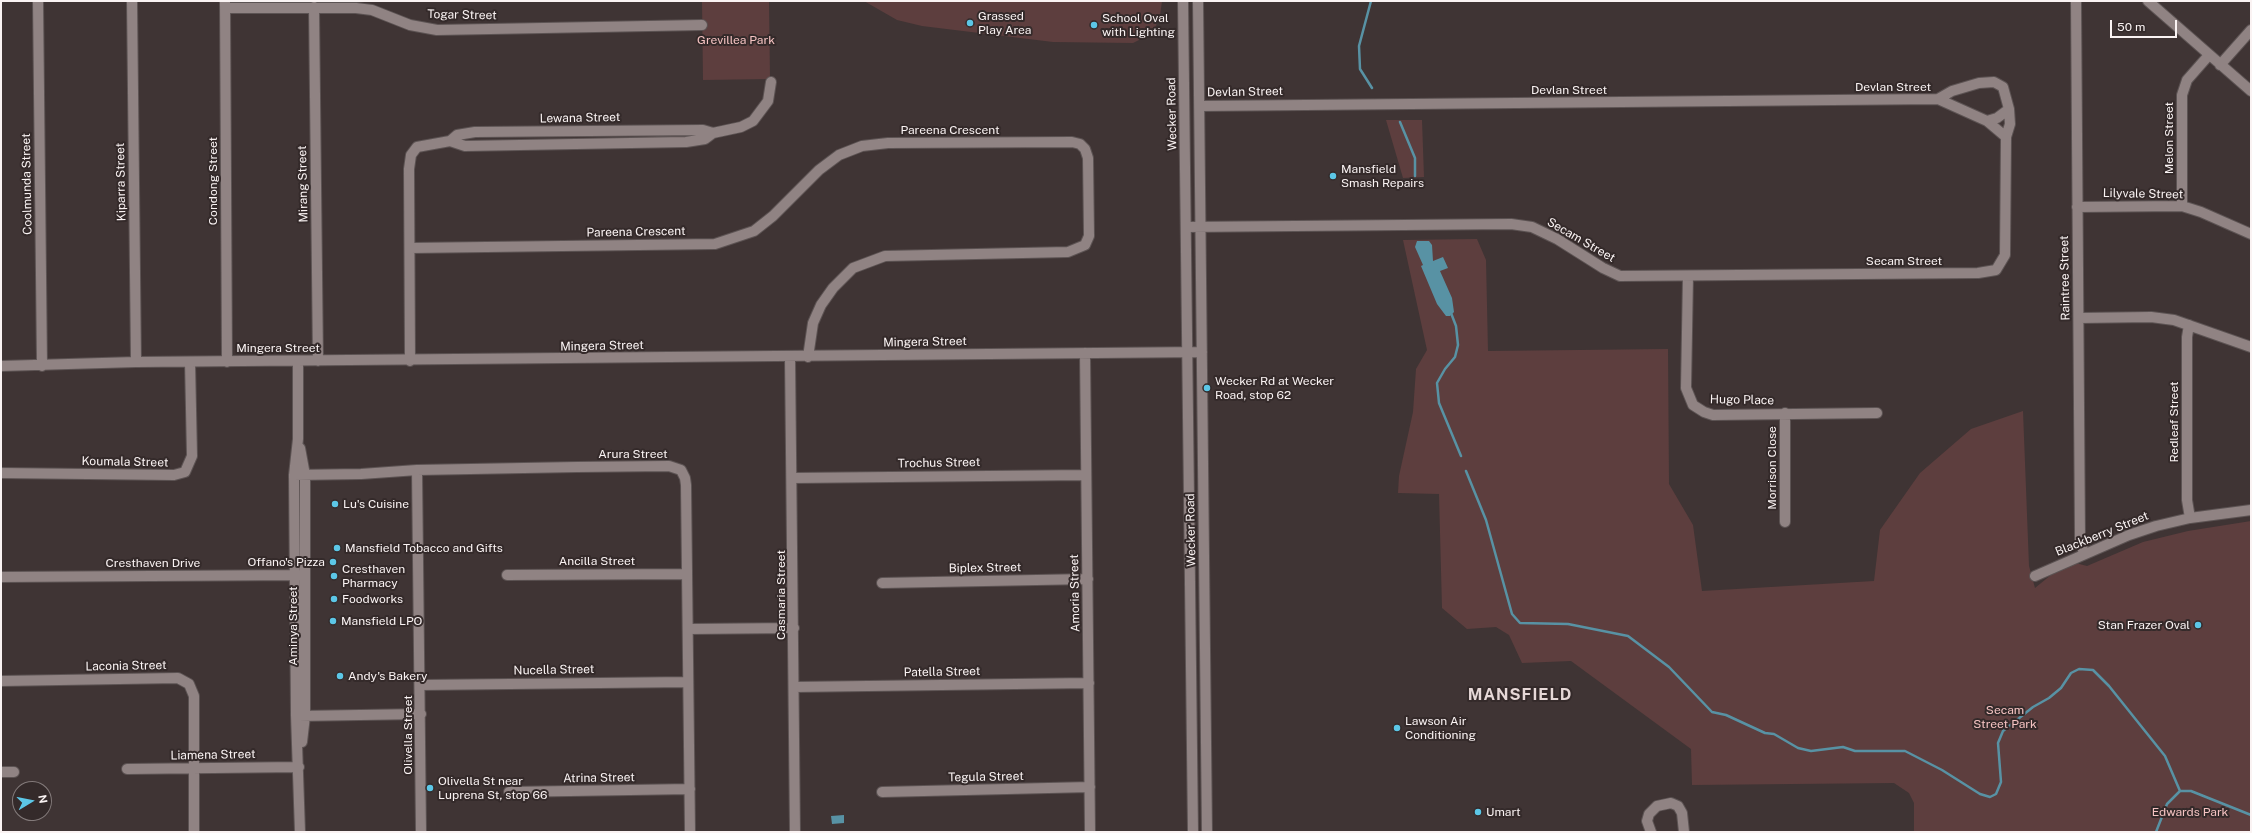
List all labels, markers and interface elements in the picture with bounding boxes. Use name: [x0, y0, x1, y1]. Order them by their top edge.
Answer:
street label: Togar Street: [427, 7, 497, 23]
place label: Grassed Play Area: [978, 9, 1031, 37]
place label: School Oval with Lighting: [1102, 11, 1175, 39]
scale bar: [2112, 12, 2179, 38]
marker: Grassed Play Area: [965, 18, 975, 28]
marker: School Oval with Lighting: [1089, 20, 1099, 30]
text: 50 m: [2117, 20, 2145, 34]
park label: Grevillea Park: [697, 33, 775, 47]
street label: Wecker Road: [1164, 77, 1180, 151]
street label: Devlan Street: [1855, 80, 1931, 94]
street label: Devlan Street: [1531, 83, 1607, 97]
street label: Devlan Street: [1207, 84, 1283, 100]
street label: Melon Street: [2162, 102, 2176, 174]
street label: Lewana Street: [539, 110, 621, 126]
street label: Pareena Crescent: [900, 123, 1000, 137]
street label: Coolmunda Street: [19, 133, 35, 235]
street label: Condong Street: [206, 137, 220, 225]
street label: Kiparra Street: [113, 143, 129, 221]
street label: Mirang Street: [295, 145, 311, 223]
place label: Mansfield Smash Repairs: [1341, 162, 1424, 190]
marker: Mansfield Smash Repairs: [1328, 171, 1338, 181]
street label: Lilyvale Street: [2103, 186, 2183, 202]
street label: Secam Street: [1544, 215, 1618, 265]
street label: Pareena Crescent: [586, 224, 686, 240]
street label: Raintree Street: [2057, 235, 2073, 321]
street label: Secam Street: [1866, 254, 1942, 268]
street label: Mingera Street: [883, 334, 967, 350]
street label: Mingera Street: [560, 338, 644, 354]
street label: Mingera Street: [236, 341, 320, 355]
place label: Wecker Rd at Wecker Road, stop 62: [1215, 374, 1334, 402]
street label: Redleaf Street: [2167, 381, 2181, 463]
marker: Wecker Rd at Wecker Road, stop 62: [1202, 383, 1212, 393]
street label: Hugo Place: [1710, 392, 1774, 408]
street label: Morrison Close: [1765, 426, 1779, 510]
street label: Arura Street: [598, 447, 668, 461]
street label: Koumala Street: [81, 454, 169, 470]
street label: Trochus Street: [898, 455, 980, 471]
street label: Wecker Road: [1183, 493, 1199, 567]
place label: Lu's Cuisine: [343, 497, 409, 511]
marker: Lu's Cuisine: [330, 499, 340, 509]
street label: Blackberry Street: [2053, 509, 2151, 559]
place label: Mansfield Tobacco and Gifts: [345, 541, 503, 555]
marker: Mansfield Tobacco and Gifts: [332, 543, 342, 553]
street label: Casmaria Street: [774, 550, 788, 640]
street label: Ancilla Street: [559, 554, 635, 568]
street label: Amoria Street: [1067, 554, 1083, 632]
place label: Offano's Pizza: [247, 555, 325, 569]
street label: Cresthaven Drive: [106, 556, 200, 570]
marker: Offano's Pizza: [328, 557, 338, 567]
street label: Biplex Street: [949, 560, 1021, 576]
place label: Cresthaven Pharmacy: [342, 562, 405, 590]
marker: Cresthaven Pharmacy: [329, 571, 339, 581]
street label: Aminya Street: [286, 586, 300, 666]
place label: Foodworks: [342, 592, 403, 606]
marker: Foodworks: [329, 594, 339, 604]
place label: Mansfield LPO: [341, 614, 422, 628]
marker: Mansfield LPO: [328, 616, 338, 626]
place label: Stan Frazer Oval: [2098, 618, 2190, 632]
marker: Stan Frazer Oval: [2193, 620, 2203, 630]
street label: Laconia Street: [85, 658, 167, 674]
street label: Nucella Street: [513, 662, 595, 678]
street label: Patella Street: [903, 664, 981, 680]
place label: Andy's Bakery: [348, 669, 427, 683]
marker: Andy's Bakery: [335, 671, 345, 681]
district label: MANSFIELD: [1468, 685, 1572, 705]
street label: Olivella Street: [401, 695, 415, 775]
park label: Secam Street Park: [1973, 703, 2037, 731]
place label: Lawson Air Conditioning: [1405, 714, 1476, 742]
marker: Lawson Air Conditioning: [1392, 723, 1402, 733]
street label: Liamena Street: [170, 747, 256, 763]
street label: Tegula Street: [948, 769, 1024, 785]
street label: Atrina Street: [563, 770, 635, 786]
place label: Olivella St near Luprena St, stop 66: [438, 774, 547, 802]
north arrow: [12, 781, 52, 821]
marker: Olivella St near Luprena St, stop 66: [425, 783, 435, 793]
text: N: [36, 794, 49, 804]
place label: Umart: [1486, 805, 1521, 819]
park label: Edwards Park: [2152, 805, 2228, 819]
marker: Umart: [1473, 807, 1483, 817]

